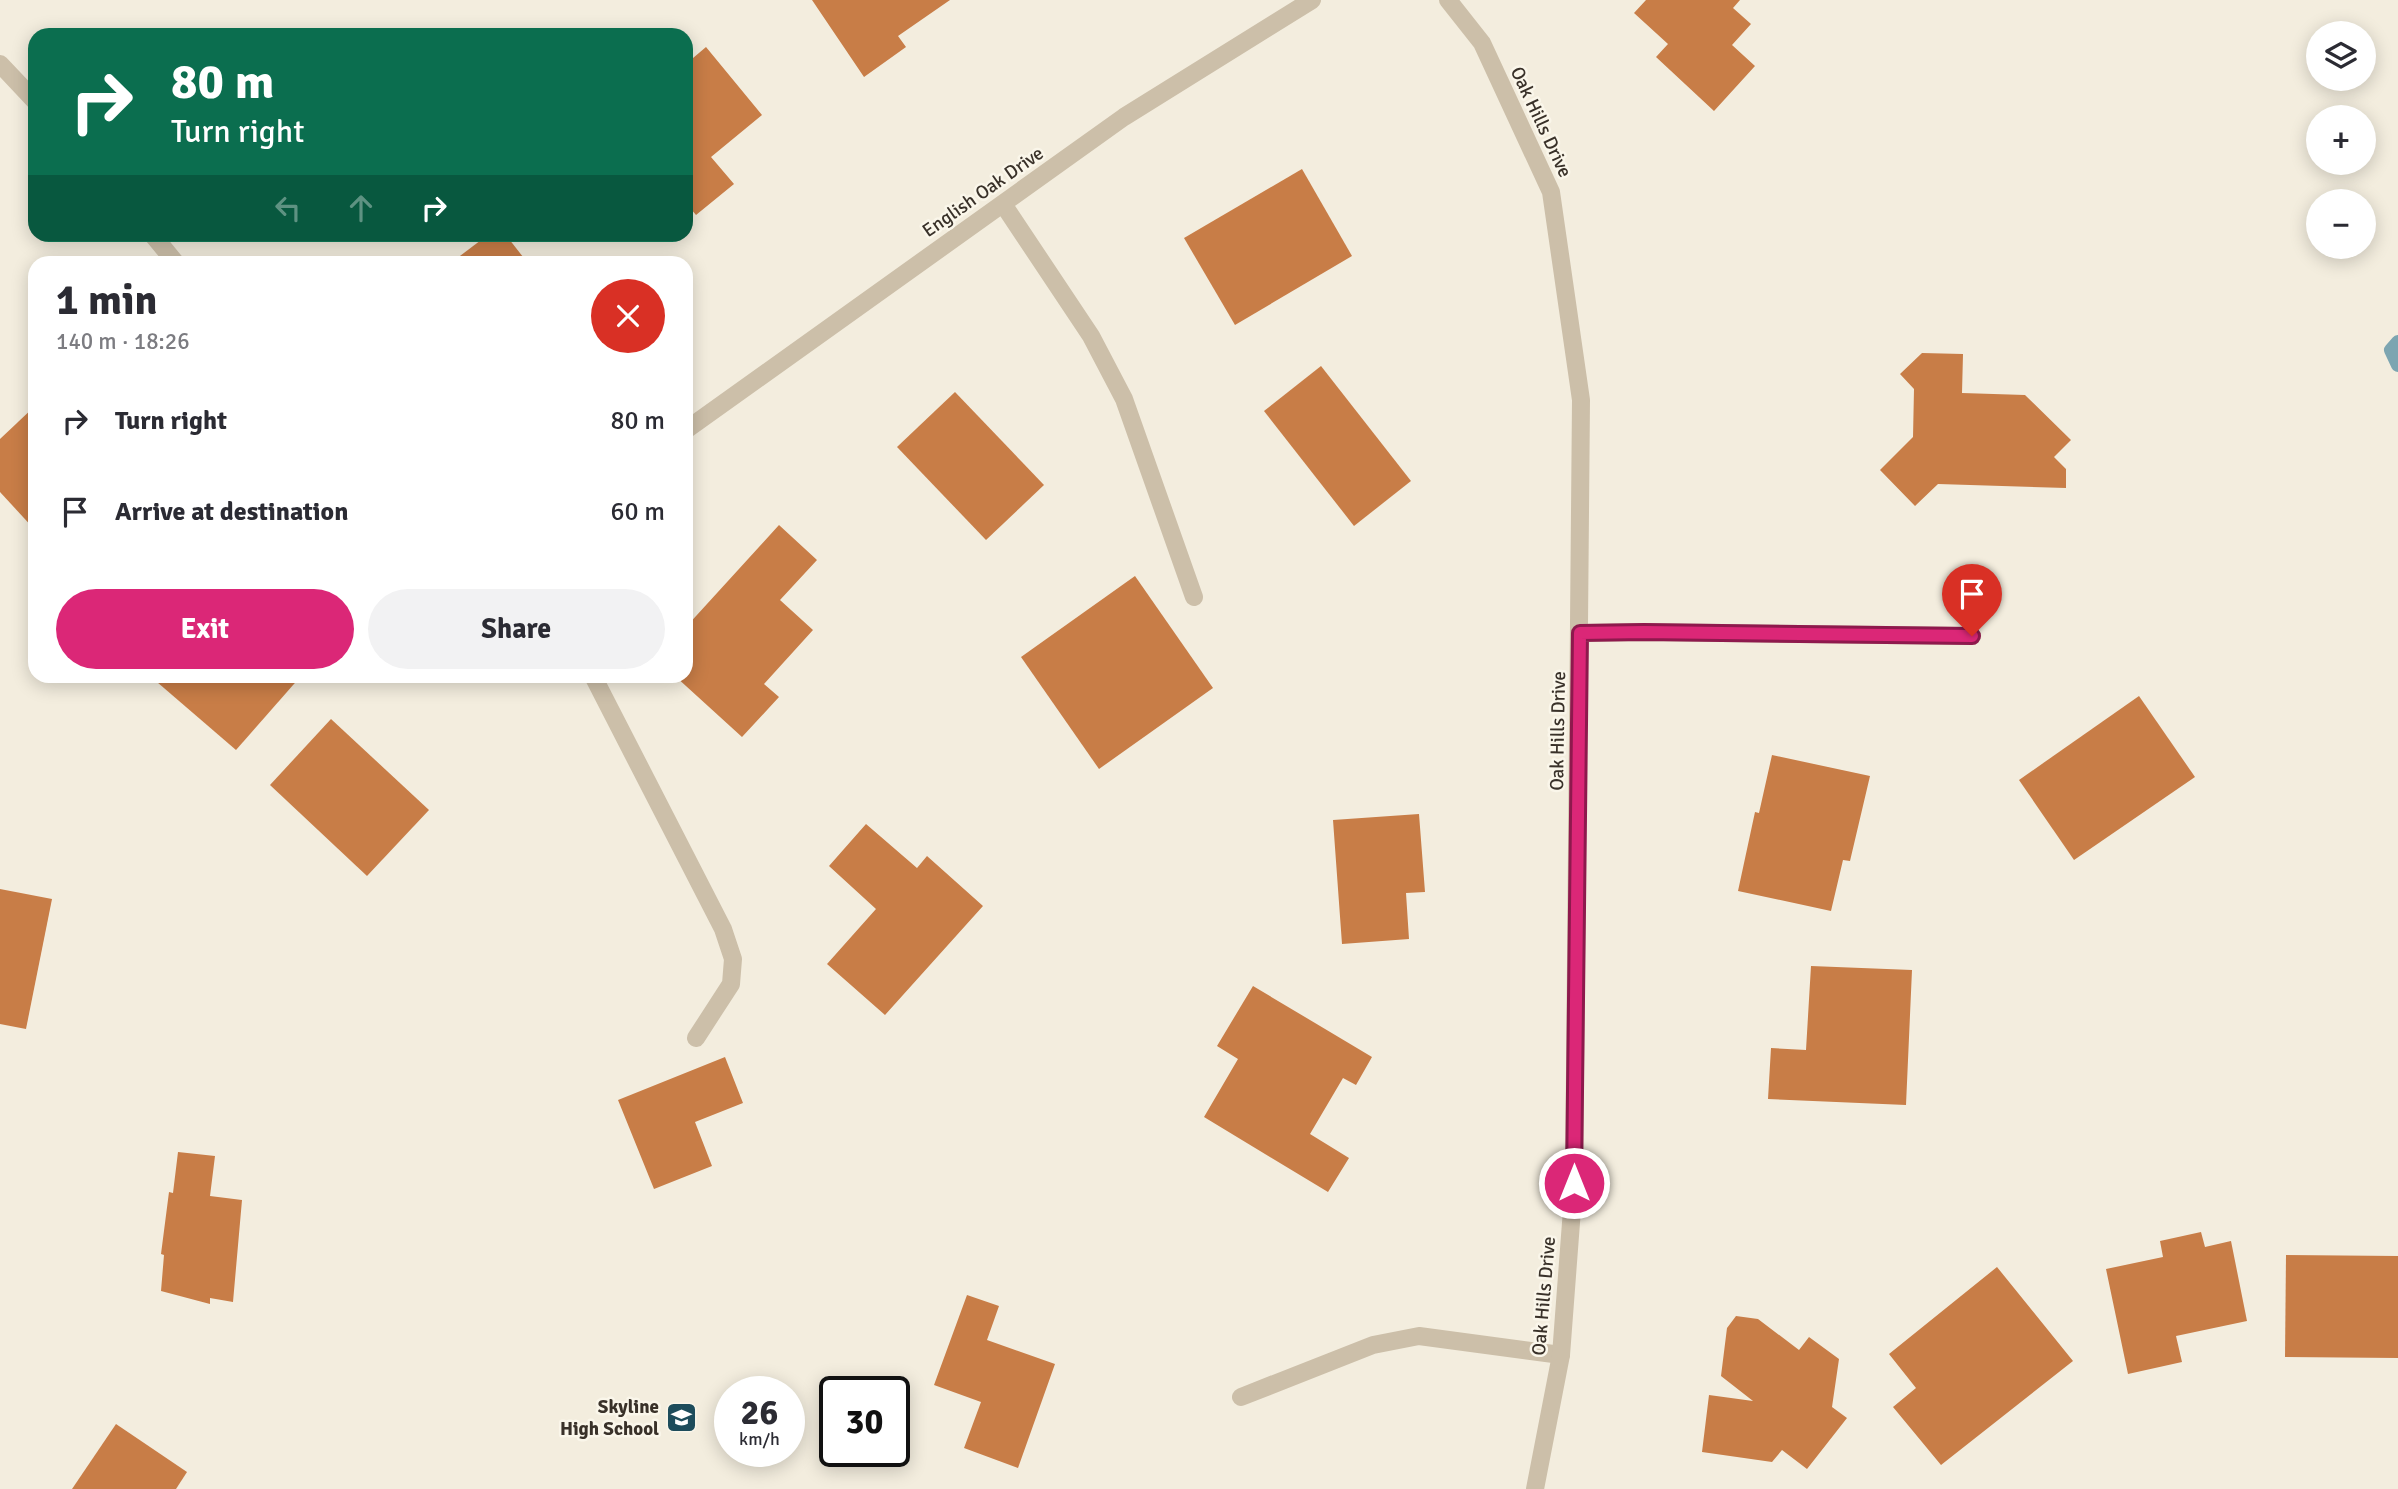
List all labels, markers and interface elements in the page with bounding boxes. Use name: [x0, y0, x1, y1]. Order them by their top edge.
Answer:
map controls: [2306, 21, 2376, 259]
button: layers: [2306, 21, 2376, 91]
text: 80 m: [171, 52, 274, 112]
icon: right: [56, 56, 147, 147]
street label: Oak Hills Drive: [1505, 63, 1577, 181]
button: +: [2306, 105, 2376, 175]
text: Turn right: [171, 112, 304, 151]
street label: English Oak Drive: [918, 141, 1048, 243]
icon: left: [269, 189, 307, 227]
icon: ahead: [342, 189, 380, 227]
icon: right: [415, 189, 453, 227]
button: −: [2306, 189, 2376, 259]
text: 1 min: [56, 275, 157, 326]
button: close: [591, 279, 665, 353]
text: 140 m · 18:26: [56, 327, 190, 356]
icon: right: [56, 402, 94, 440]
text: Turn right: [115, 405, 227, 437]
text: 80 m: [610, 405, 665, 437]
icon: arrive: [56, 493, 94, 531]
text: Arrive at destination: [115, 496, 348, 528]
text: 60 m: [610, 496, 665, 528]
pin: [1942, 564, 2002, 636]
icon: arrive: [1953, 575, 1991, 613]
button: Exit: [56, 589, 354, 669]
button: Share: [368, 589, 665, 669]
street label: Oak Hills Drive: [1545, 671, 1571, 791]
position arrow: [1537, 1146, 1611, 1220]
street label: Oak Hills Drive: [1527, 1235, 1561, 1357]
speed limit sign: 30: [819, 1376, 910, 1467]
text: 26: [741, 1391, 778, 1434]
place label: Skyline High School: [560, 1395, 659, 1441]
school or university icon: Skyline High School: [665, 1401, 699, 1435]
text: km/h: [739, 1428, 780, 1450]

